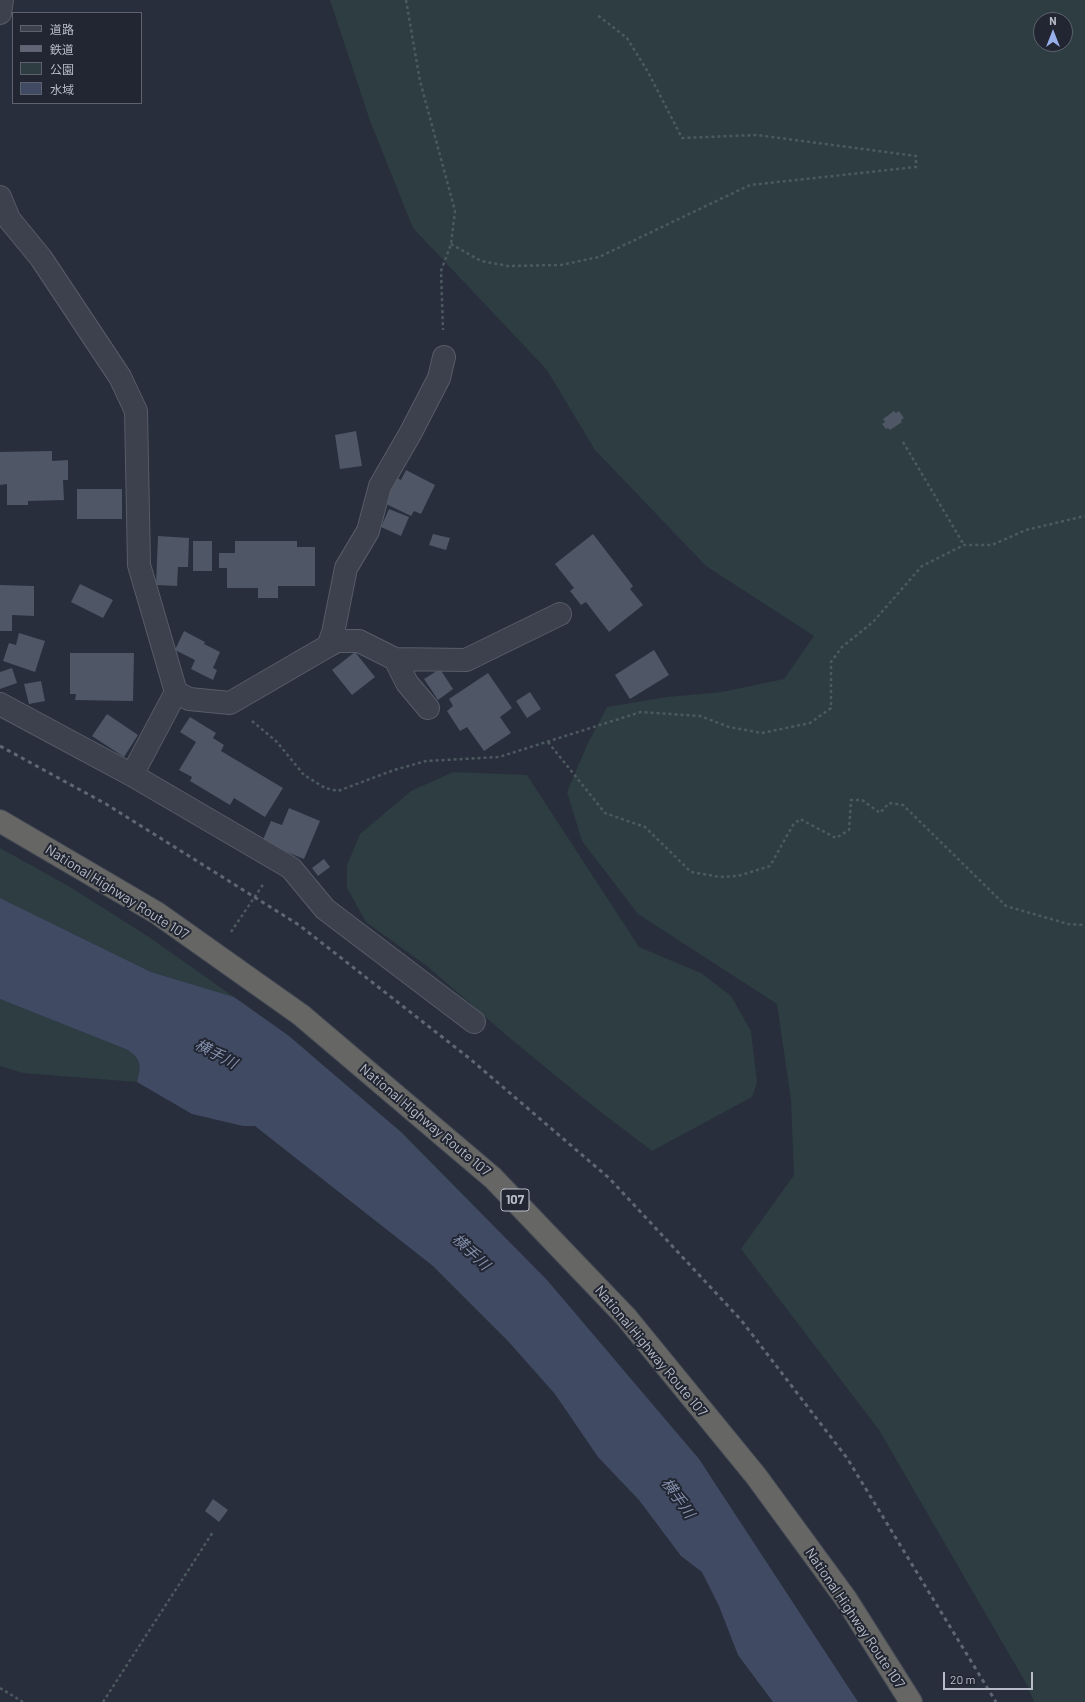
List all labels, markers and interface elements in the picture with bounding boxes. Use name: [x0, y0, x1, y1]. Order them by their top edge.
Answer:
legend: [12, 12, 142, 104]
north arrow: [1033, 12, 1073, 52]
text: N: [1049, 14, 1057, 27]
text: 道路: [50, 22, 74, 36]
text: 鉄道: [50, 42, 74, 56]
text: 公園: [50, 62, 74, 76]
text: 水域: [50, 82, 74, 96]
street label: National Highway Route 107: [42, 841, 192, 943]
water label: 横手川: [192, 1035, 240, 1073]
street label: National Highway Route 107: [356, 1060, 494, 1180]
road number: 107: [501, 1189, 529, 1211]
water label: 横手川: [448, 1230, 494, 1274]
street label: National Highway Route 107: [591, 1282, 711, 1420]
water label: 横手川: [658, 1474, 698, 1522]
street label: National Highway Route 107: [802, 1545, 908, 1691]
scale bar: [945, 1664, 1035, 1690]
text: 20 m: [950, 1672, 976, 1686]

